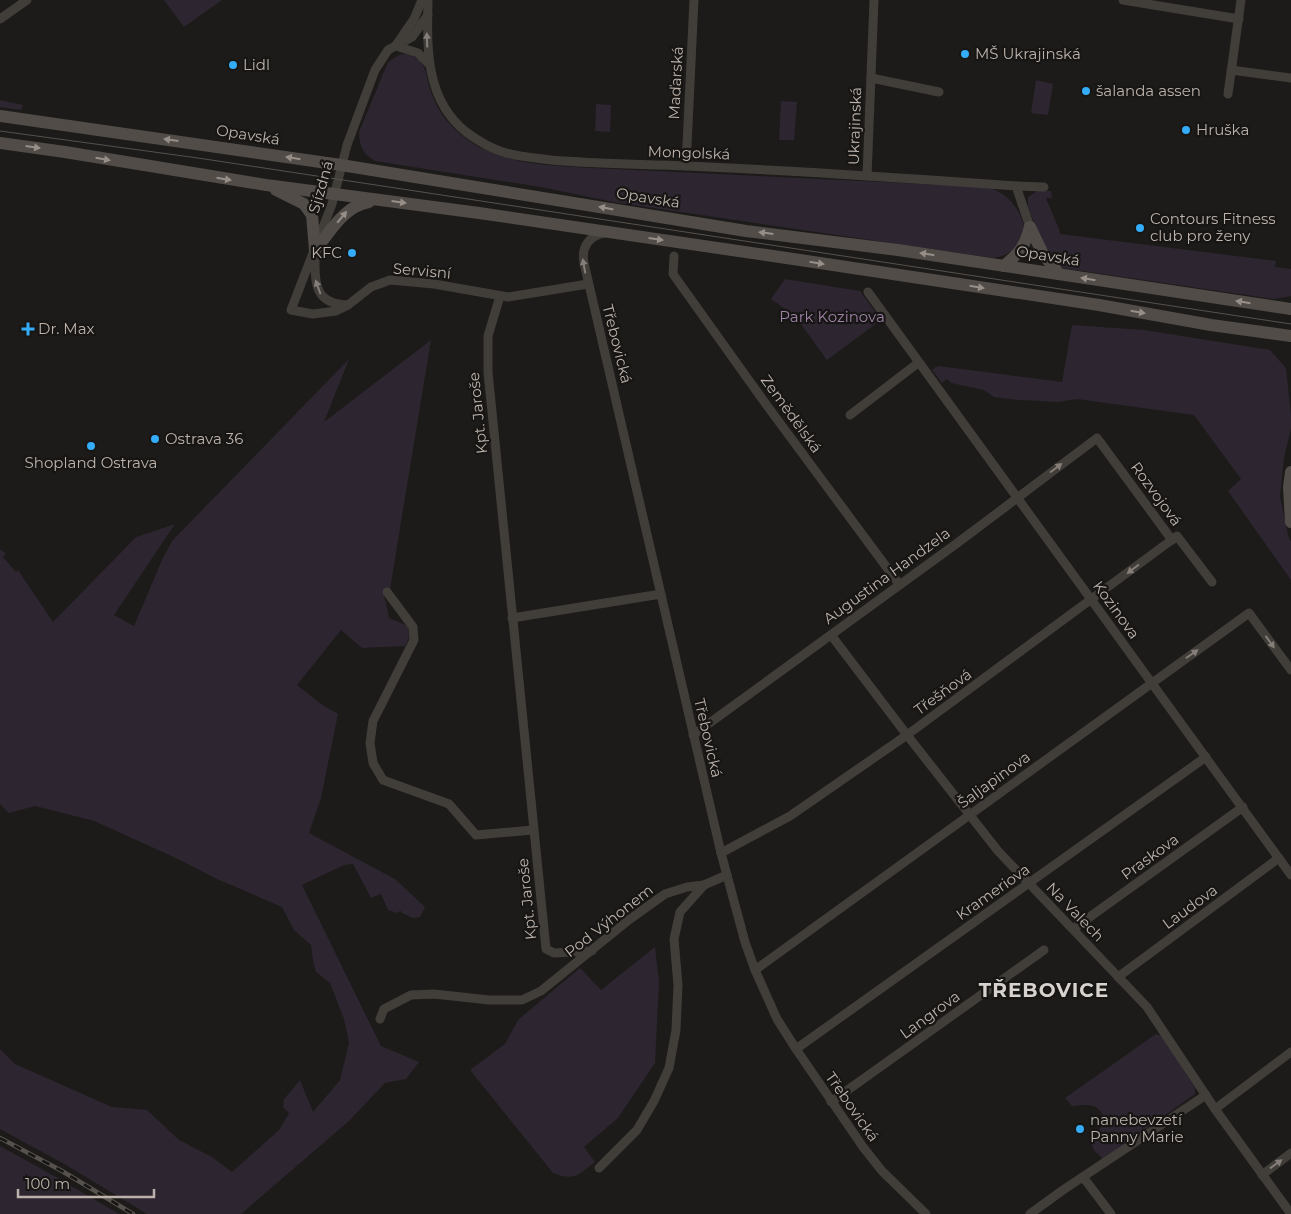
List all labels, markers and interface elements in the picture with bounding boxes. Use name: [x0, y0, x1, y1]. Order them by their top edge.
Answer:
one-way arrow: [423, 31, 431, 47]
place label: MŠ Ukrajinská: [975, 44, 1081, 63]
street label: Maďarská: [664, 46, 687, 120]
marker: MŠ Ukrajinská: [959, 48, 971, 60]
place label: Lidl: [243, 55, 270, 74]
marker: Lidl: [227, 59, 239, 71]
place label: šalanda assen: [1096, 81, 1201, 100]
marker: šalanda assen: [1080, 85, 1092, 97]
street label: Ukrajinská: [844, 87, 865, 165]
street label: Opavská: [215, 120, 281, 149]
place label: Hruška: [1196, 120, 1249, 139]
marker: Hruška: [1180, 124, 1192, 136]
one-way arrow: [162, 136, 178, 144]
street label: Mongolská: [647, 142, 731, 163]
one-way arrow: [25, 144, 41, 152]
one-way arrow: [284, 154, 300, 162]
one-way arrow: [96, 155, 112, 163]
street label: Sjízdná: [304, 158, 337, 215]
one-way arrow: [216, 175, 232, 183]
street label: Opavská: [615, 183, 681, 212]
one-way arrow: [391, 199, 407, 207]
one-way arrow: [597, 203, 613, 211]
place label: Contours Fitness club pro ženy: [1150, 209, 1276, 245]
one-way arrow: [336, 211, 347, 223]
marker: Contours Fitness club pro ženy: [1134, 222, 1146, 234]
one-way arrow: [758, 229, 774, 237]
one-way arrow: [648, 236, 664, 244]
street label: Opavská: [1015, 241, 1081, 270]
place label: KFC: [311, 243, 342, 262]
marker: KFC: [346, 247, 358, 259]
one-way arrow: [919, 250, 935, 258]
one-way arrow: [580, 257, 588, 273]
street label: Servisní: [392, 259, 453, 283]
one-way arrow: [809, 259, 825, 267]
one-way arrow: [1079, 274, 1095, 282]
one-way arrow: [314, 279, 322, 294]
one-way arrow: [970, 283, 986, 291]
one-way arrow: [1234, 298, 1250, 306]
street label: Třebovická: [598, 302, 636, 385]
park label: Park Kozinova: [779, 307, 885, 326]
one-way arrow: [1130, 308, 1146, 316]
place label: Dr. Max: [38, 319, 95, 338]
marker: Dr. Max: [22, 323, 34, 335]
street label: Kpt. Jaroše: [464, 371, 491, 455]
street label: Zemědělská: [757, 371, 826, 456]
place label: Ostrava 36: [165, 429, 243, 448]
marker: Ostrava 36: [149, 433, 161, 445]
marker: Shopland Ostrava: [85, 440, 97, 452]
place label: Shopland Ostrava: [25, 453, 157, 472]
street label: Rozvojová: [1127, 458, 1186, 530]
one-way arrow: [1049, 463, 1063, 473]
street label: Augustina Handzela: [820, 523, 954, 628]
one-way arrow: [1126, 564, 1140, 574]
street label: Kozinova: [1089, 577, 1144, 643]
one-way arrow: [1265, 635, 1275, 649]
one-way arrow: [1185, 649, 1198, 659]
street label: Třešňová: [910, 664, 975, 719]
street label: Třebovická: [690, 696, 727, 779]
street label: Šaljapinova: [954, 747, 1034, 812]
street label: Praskova: [1117, 829, 1182, 884]
street label: Kpt. Jaroše: [513, 857, 540, 941]
street label: Krameriova: [952, 859, 1033, 924]
street label: Na Valech: [1042, 878, 1108, 945]
street label: Pod Výhonem: [561, 880, 657, 961]
street label: Laudova: [1158, 880, 1221, 933]
district label: TŘEBOVICE: [979, 978, 1109, 1002]
street label: Langrova: [896, 986, 964, 1043]
street label: Třebovická: [821, 1068, 883, 1145]
place label: nanebevzetí Panny Marie: [1090, 1110, 1184, 1146]
marker: nanebevzetí Panny Marie: [1074, 1123, 1086, 1135]
one-way arrow: [1269, 1159, 1283, 1169]
scale bar: [18, 1166, 154, 1198]
text: 100 m: [25, 1174, 70, 1193]

